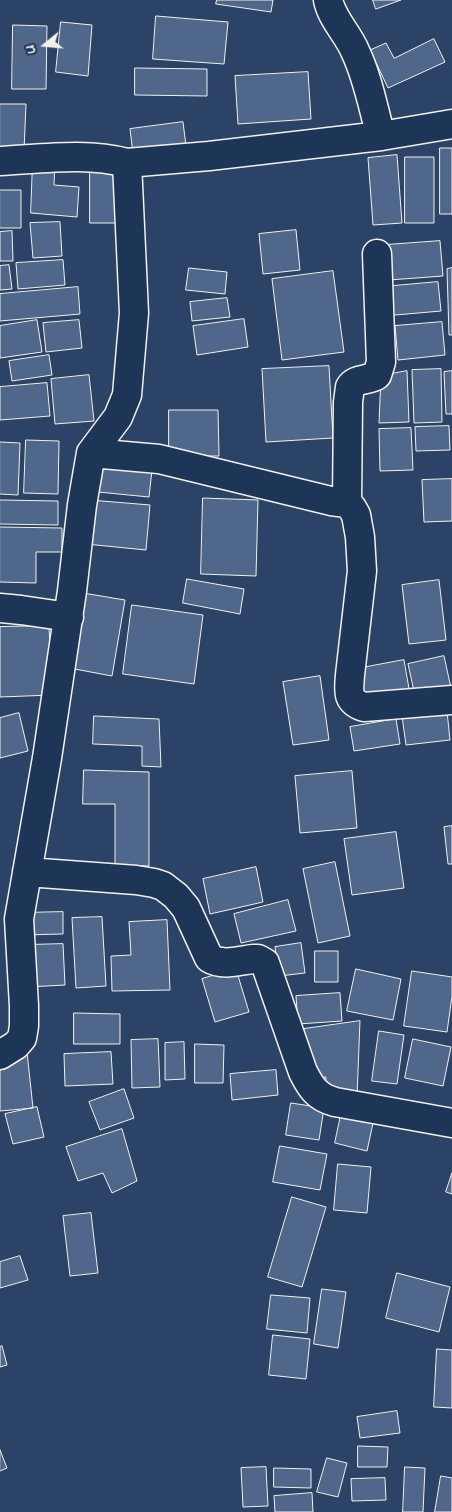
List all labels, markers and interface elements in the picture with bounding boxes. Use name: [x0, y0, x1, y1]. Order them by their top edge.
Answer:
north arrow: [20, 20, 70, 70]
text: U: [20, 43, 41, 56]

